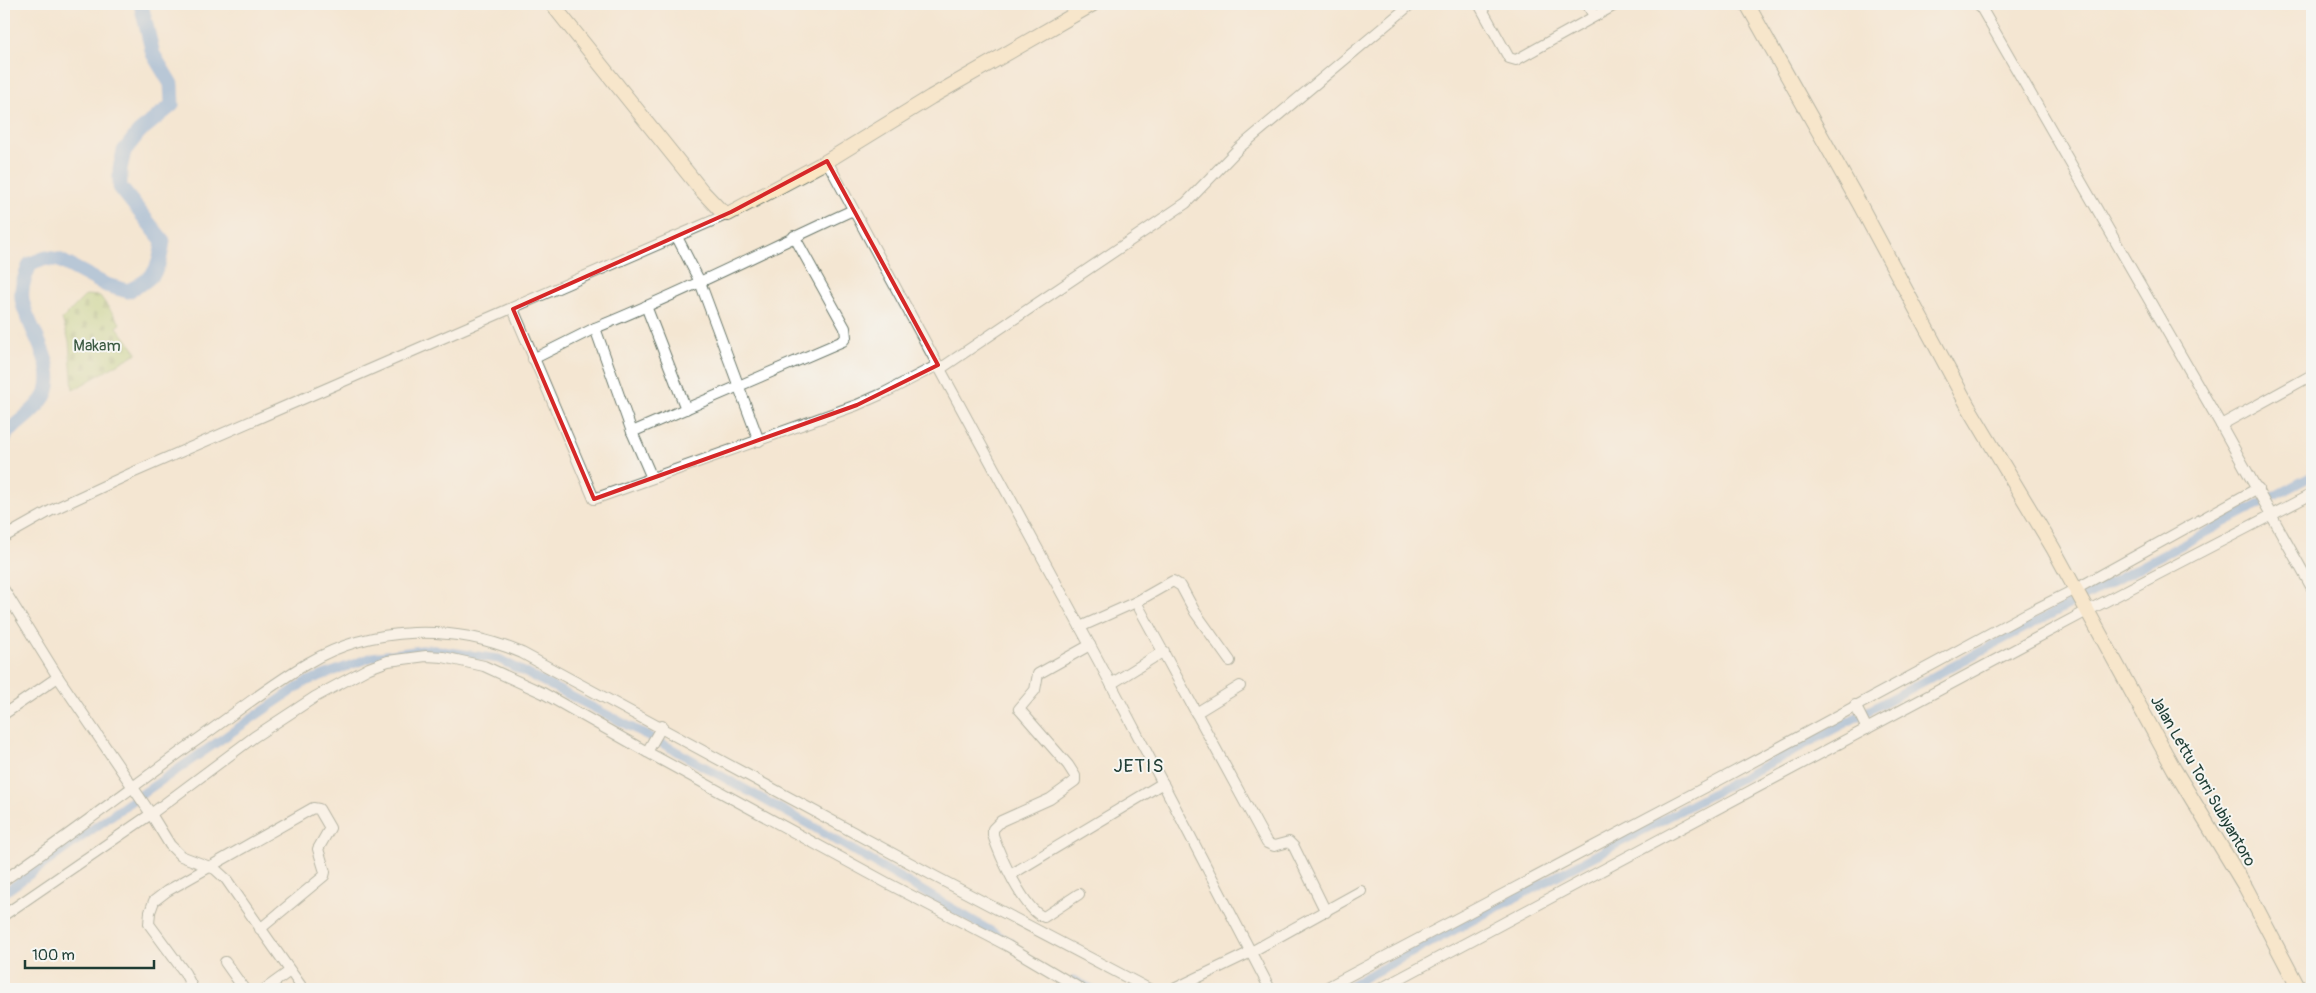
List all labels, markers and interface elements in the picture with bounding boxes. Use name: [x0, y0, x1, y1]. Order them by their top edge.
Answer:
park label: Makam: [73, 336, 121, 356]
street label: Jalan Lettu Torri Subiyantoro: [2146, 692, 2260, 870]
district label: JETIS: [1114, 754, 1164, 778]
scale bar: [25, 938, 154, 970]
text: 100 m: [32, 946, 75, 965]

